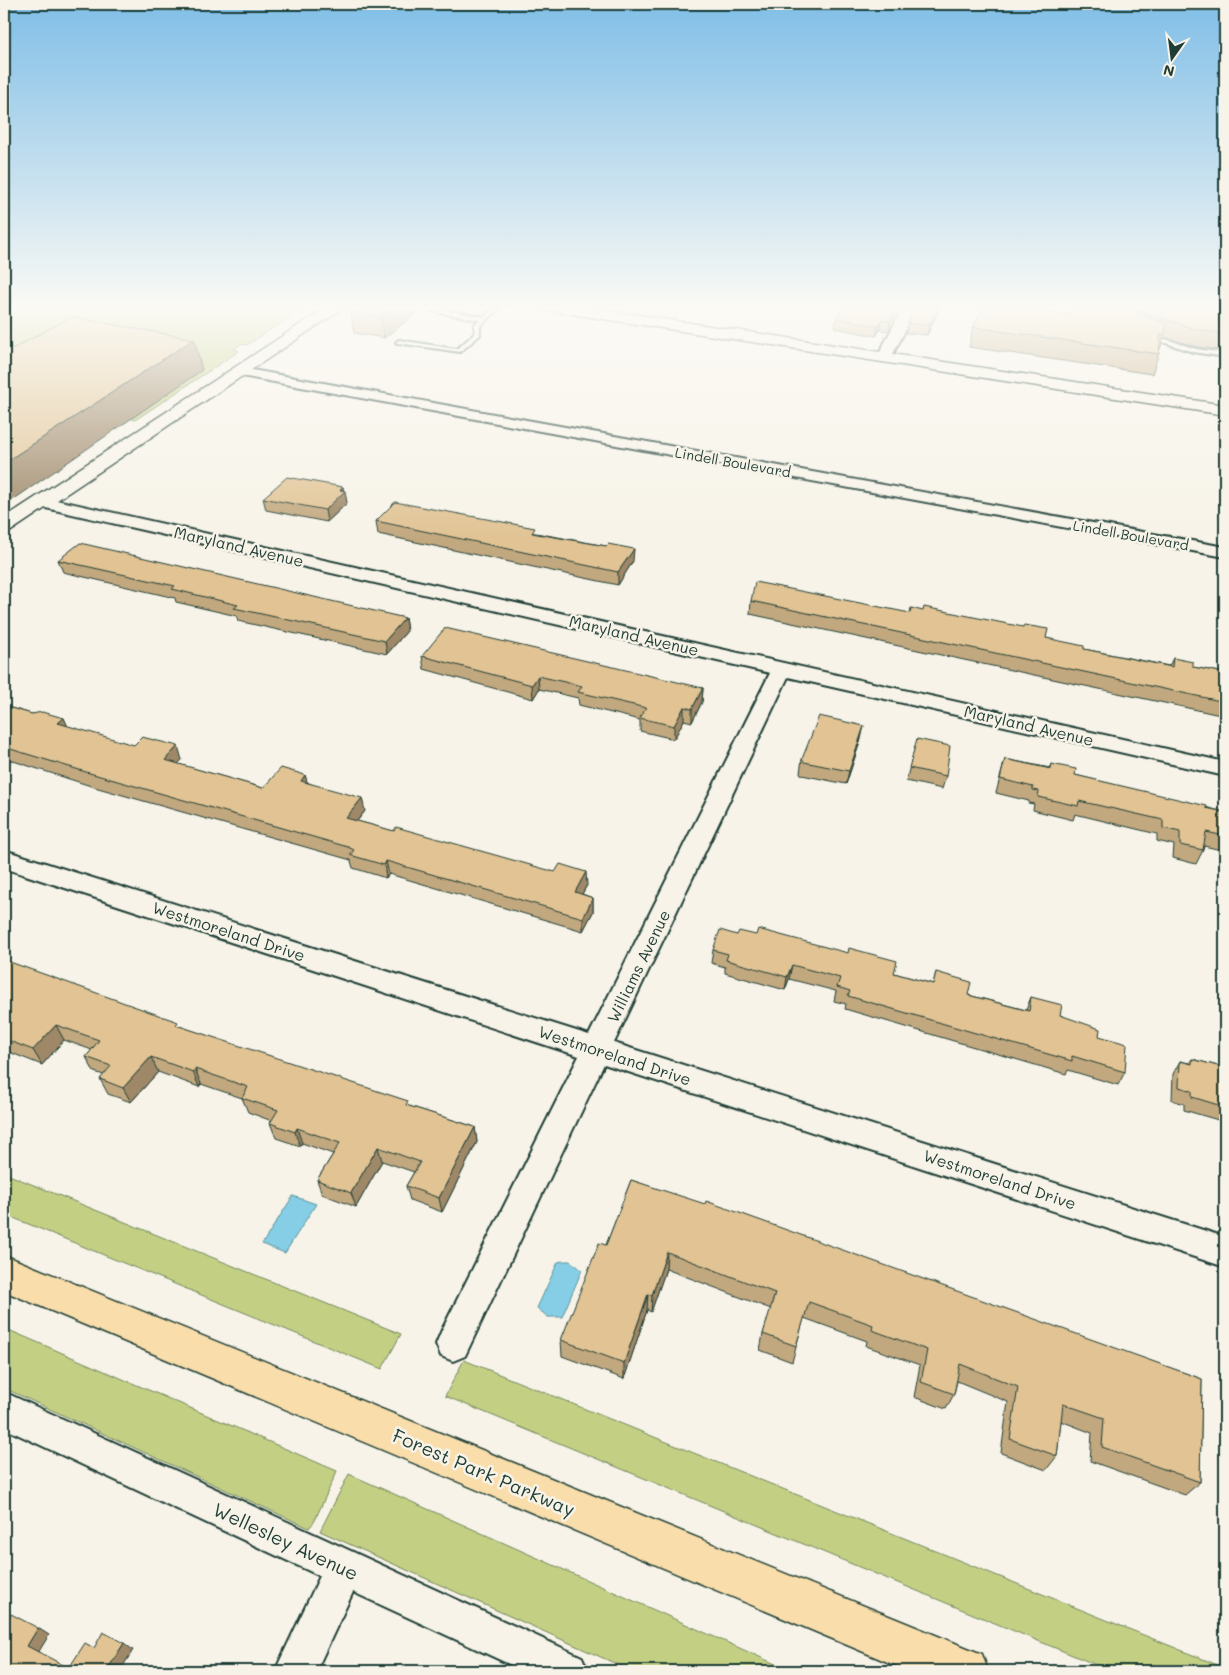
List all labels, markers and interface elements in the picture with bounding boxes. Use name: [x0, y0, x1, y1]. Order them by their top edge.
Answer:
north arrow: [1146, 32, 1196, 82]
text: N: [1161, 61, 1176, 82]
street label: Lindell Boulevard: [674, 442, 793, 482]
street label: Lindell Boulevard: [1072, 515, 1191, 555]
street label: Maryland Avenue: [172, 521, 306, 571]
street label: Maryland Avenue: [567, 610, 701, 660]
street label: Maryland Avenue: [962, 700, 1096, 750]
street label: Westmoreland Drive: [150, 896, 308, 966]
street label: Williams Avenue: [602, 906, 674, 1026]
street label: Westmoreland Drive: [536, 1020, 694, 1090]
street label: Westmoreland Drive: [921, 1144, 1079, 1214]
street label: Forest Park Parkway: [389, 1422, 579, 1522]
street label: Wellesley Avenue: [209, 1496, 363, 1586]

